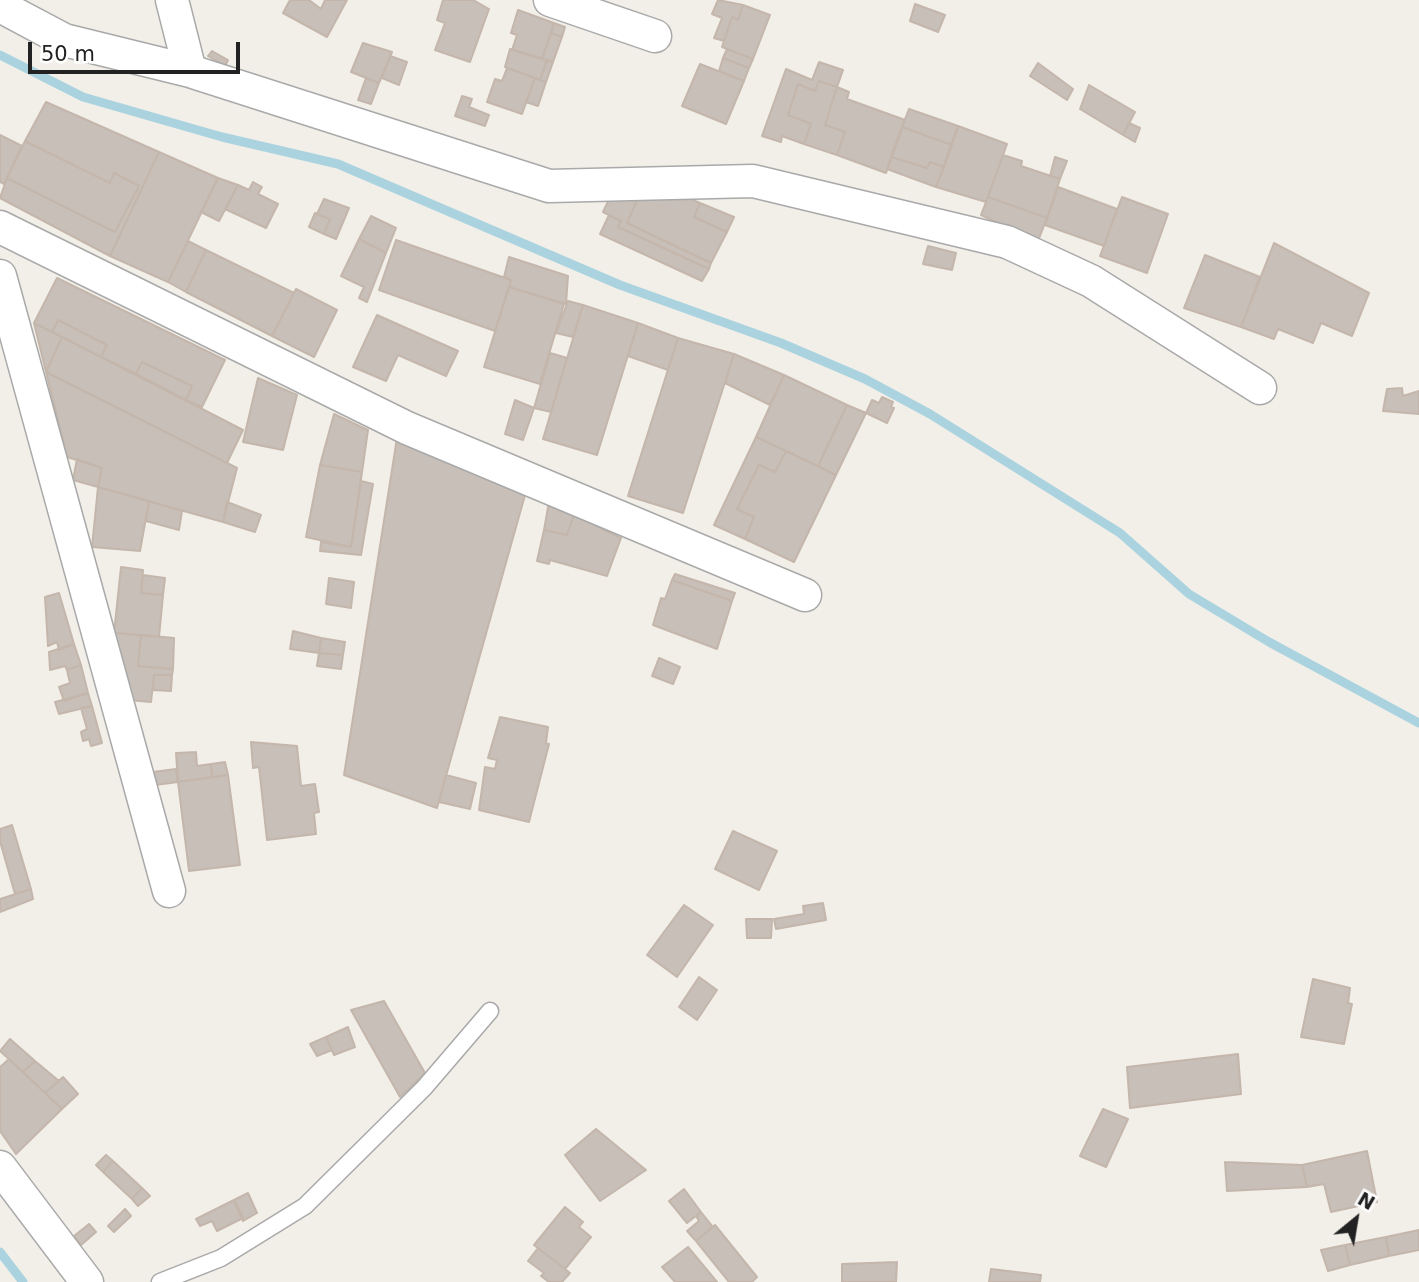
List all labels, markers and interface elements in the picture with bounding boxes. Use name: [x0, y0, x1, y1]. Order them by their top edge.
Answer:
scale bar: [32, 28, 243, 72]
text: 50 m: [41, 42, 95, 66]
north arrow: [1321, 1184, 1391, 1254]
text: N: [1354, 1187, 1379, 1214]

